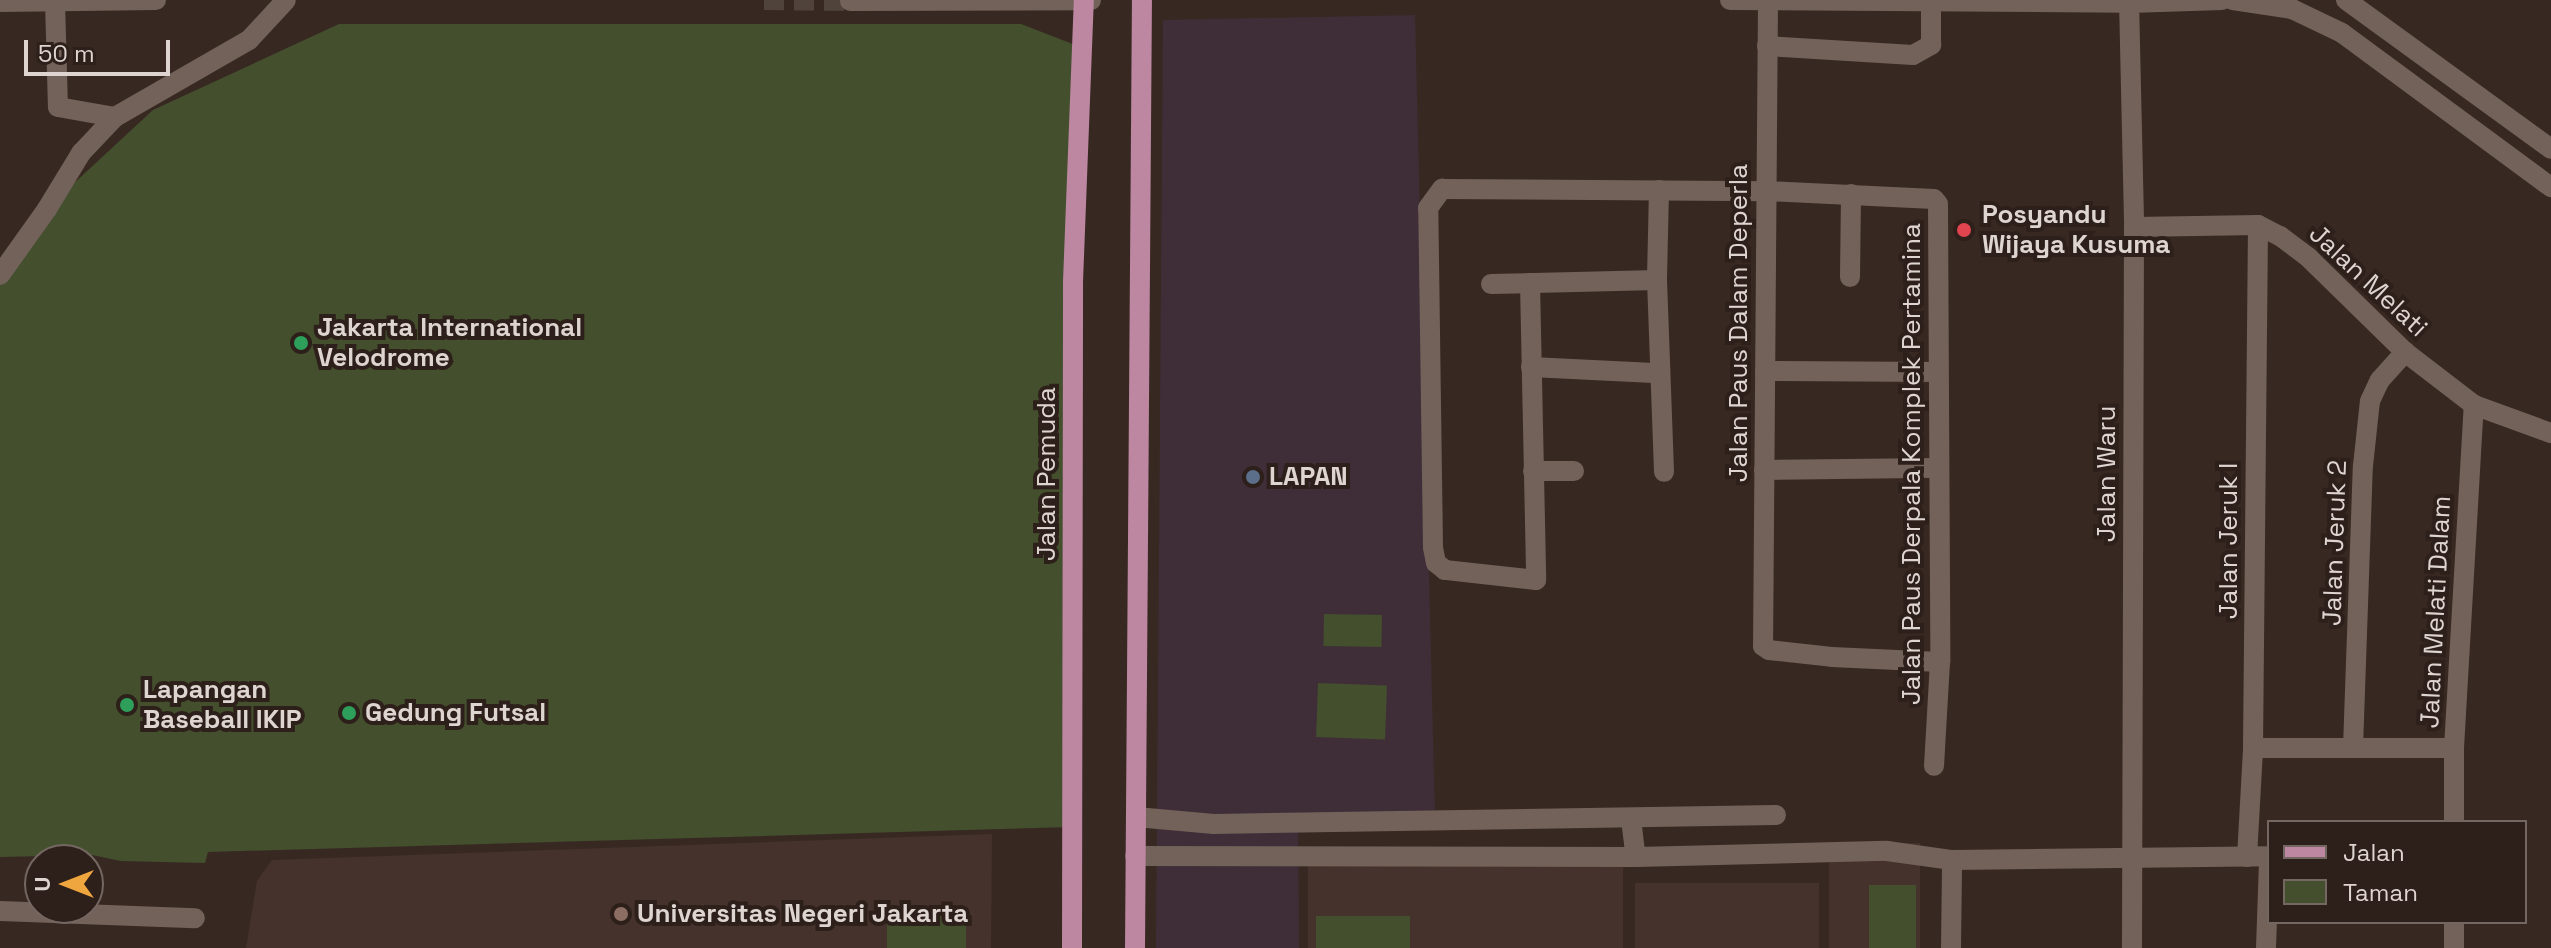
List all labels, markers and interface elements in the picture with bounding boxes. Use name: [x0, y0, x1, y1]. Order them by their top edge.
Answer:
scale bar: [28, 24, 174, 74]
text: 50 m: [38, 38, 95, 69]
street label: Jalan Paus Dalam Deperla: [1723, 164, 1755, 482]
place label: Posyandu Wijaya Kusuma: [1982, 199, 2170, 260]
street label: Jalan Melati: [2302, 218, 2434, 344]
marker: Posyandu Wijaya Kusuma: [1953, 219, 1975, 241]
street label: Jalan Paus Derpala Komplek Pertamina: [1896, 223, 1928, 705]
place label: Jakarta International Velodrome: [317, 312, 582, 374]
marker: Jakarta International Velodrome: [292, 334, 310, 352]
street label: Jalan Pemuda: [1031, 387, 1063, 561]
street label: Jalan Waru: [2091, 406, 2123, 542]
street label: Jalan Jeruk 2: [2317, 460, 2353, 626]
place label: LAPAN: [1269, 461, 1348, 493]
street label: Jalan Jeruk I: [2213, 463, 2245, 619]
marker: LAPAN: [1244, 468, 1262, 486]
street label: Jalan Melati Dalam: [2414, 495, 2458, 729]
place label: Lapangan Baseball IKIP: [143, 674, 302, 736]
marker: Lapangan Baseball IKIP: [118, 696, 136, 714]
place label: Gedung Futsal: [365, 697, 546, 729]
marker: Gedung Futsal: [340, 704, 358, 722]
legend: [2267, 820, 2527, 924]
text: Jalan: [2343, 837, 2405, 868]
north arrow: [24, 844, 104, 924]
text: U: [28, 877, 56, 891]
text: Taman: [2343, 877, 2418, 908]
place label: Universitas Negeri Jakarta: [637, 898, 968, 930]
marker: Universitas Negeri Jakarta: [612, 905, 630, 923]

